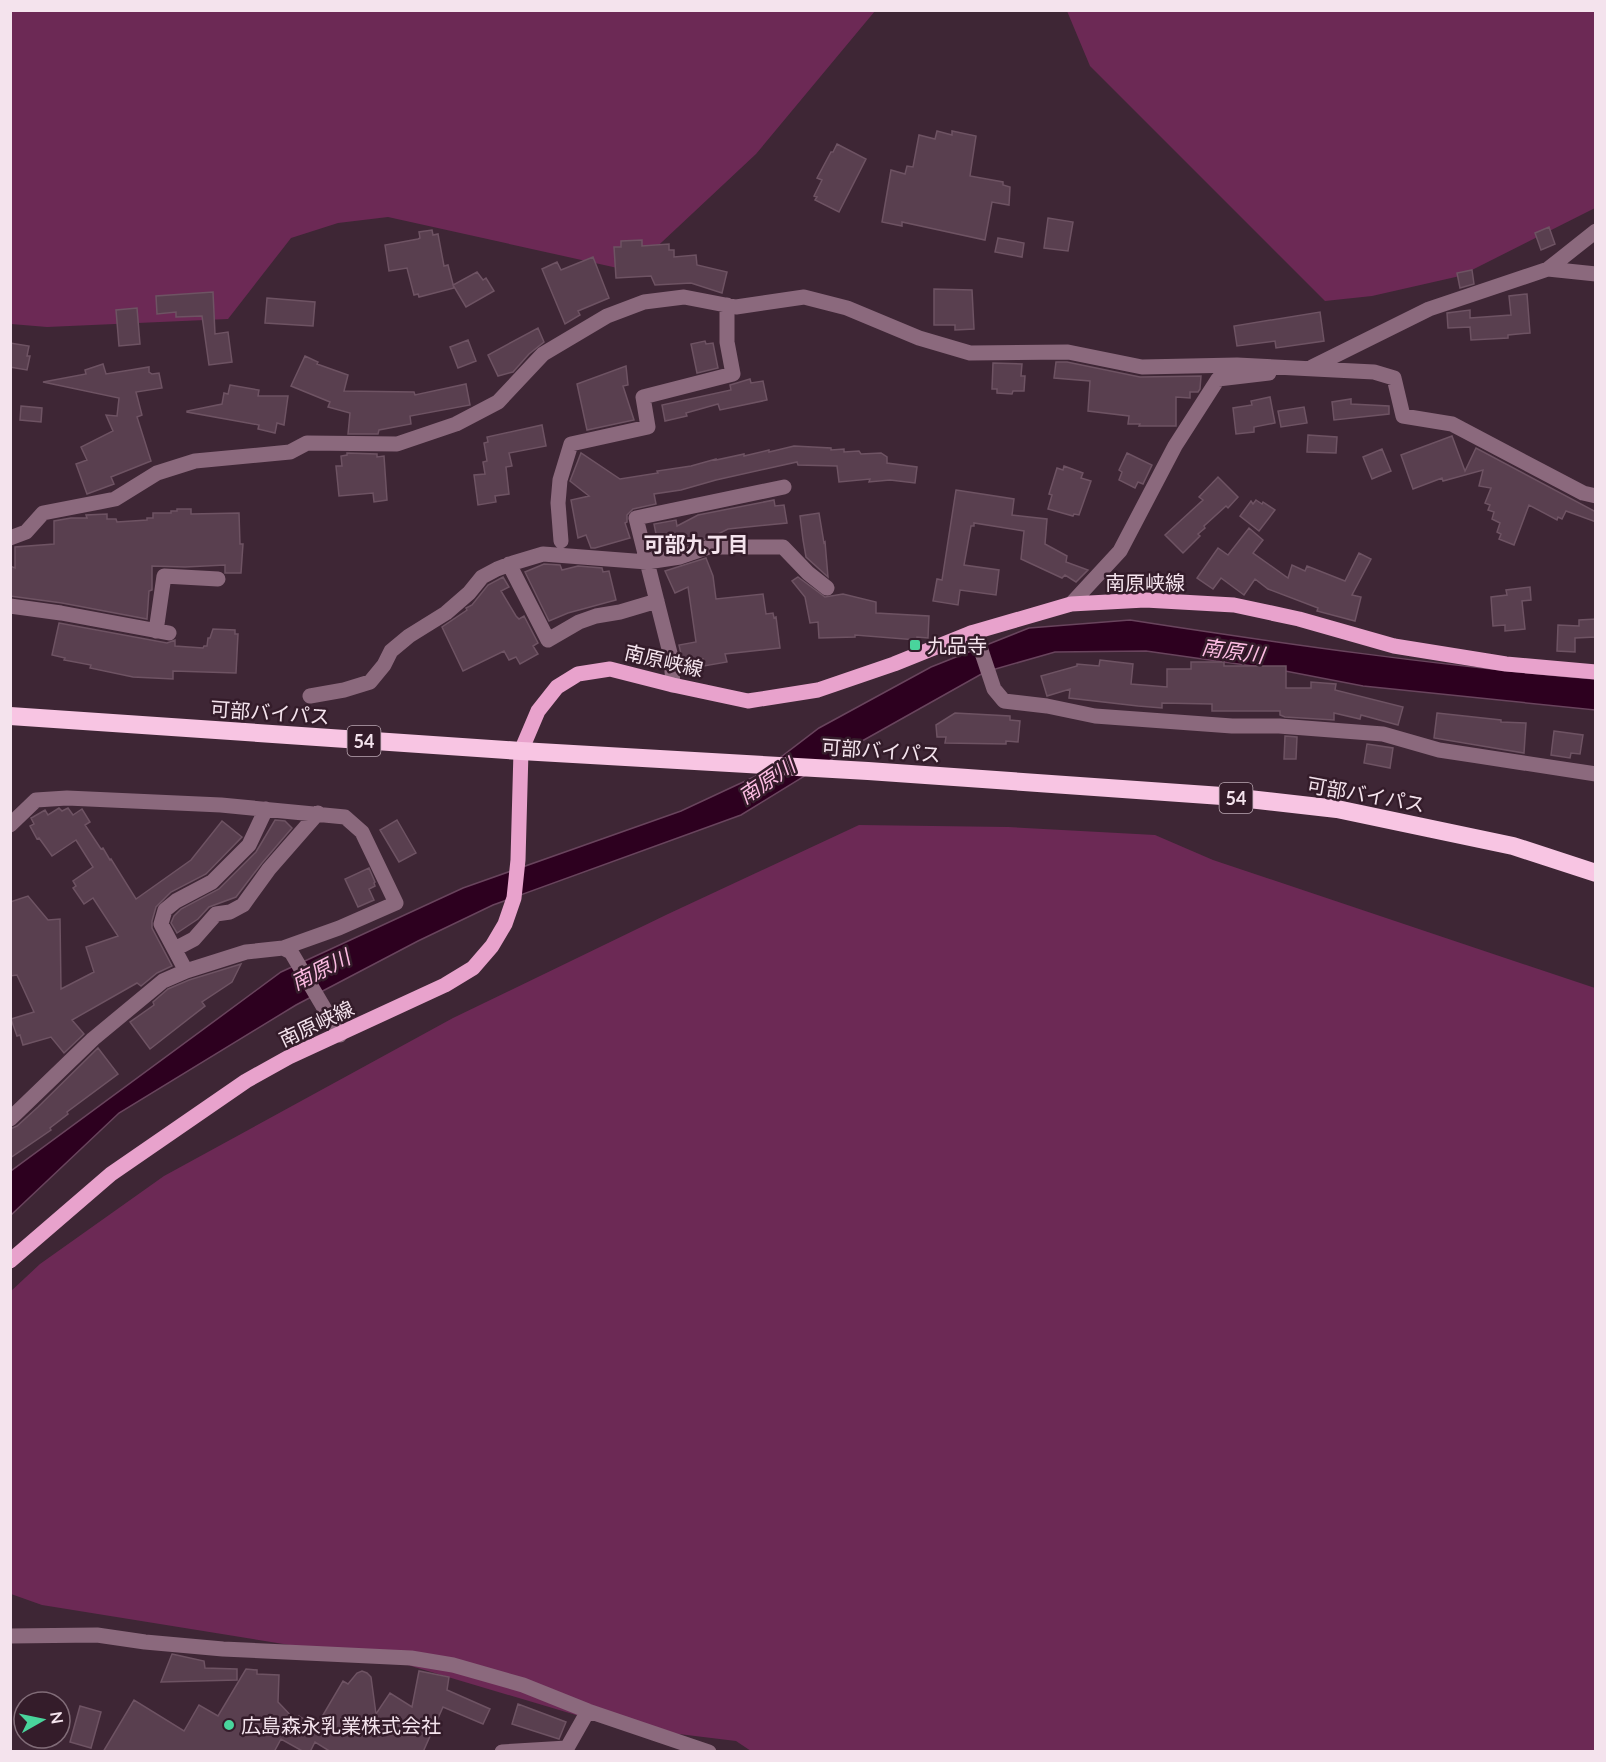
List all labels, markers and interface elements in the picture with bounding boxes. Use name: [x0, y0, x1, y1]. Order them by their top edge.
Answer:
district label: 可部九丁目: [644, 531, 749, 556]
street label: 南原峡線: [1105, 570, 1185, 594]
place label: 九品寺: [927, 633, 987, 657]
water label: 南原川: [1200, 633, 1268, 667]
marker: 九品寺: [908, 638, 922, 652]
street label: 南原峡線: [622, 639, 706, 681]
street label: 可部バイパス: [210, 696, 330, 728]
road number: 54: [348, 726, 380, 756]
street label: 可部バイパス: [821, 734, 941, 766]
water label: 南原川: [733, 751, 801, 808]
street label: 可部バイパス: [1305, 772, 1427, 816]
road number: 54: [1220, 783, 1252, 813]
water label: 南原川: [286, 943, 356, 994]
street label: 南原峡線: [275, 995, 357, 1051]
north arrow: [12, 1690, 72, 1750]
text: N: [47, 1710, 68, 1725]
place label: 広島森永乳業株式会社: [241, 1713, 441, 1737]
marker: 広島森永乳業株式会社: [222, 1718, 236, 1732]

